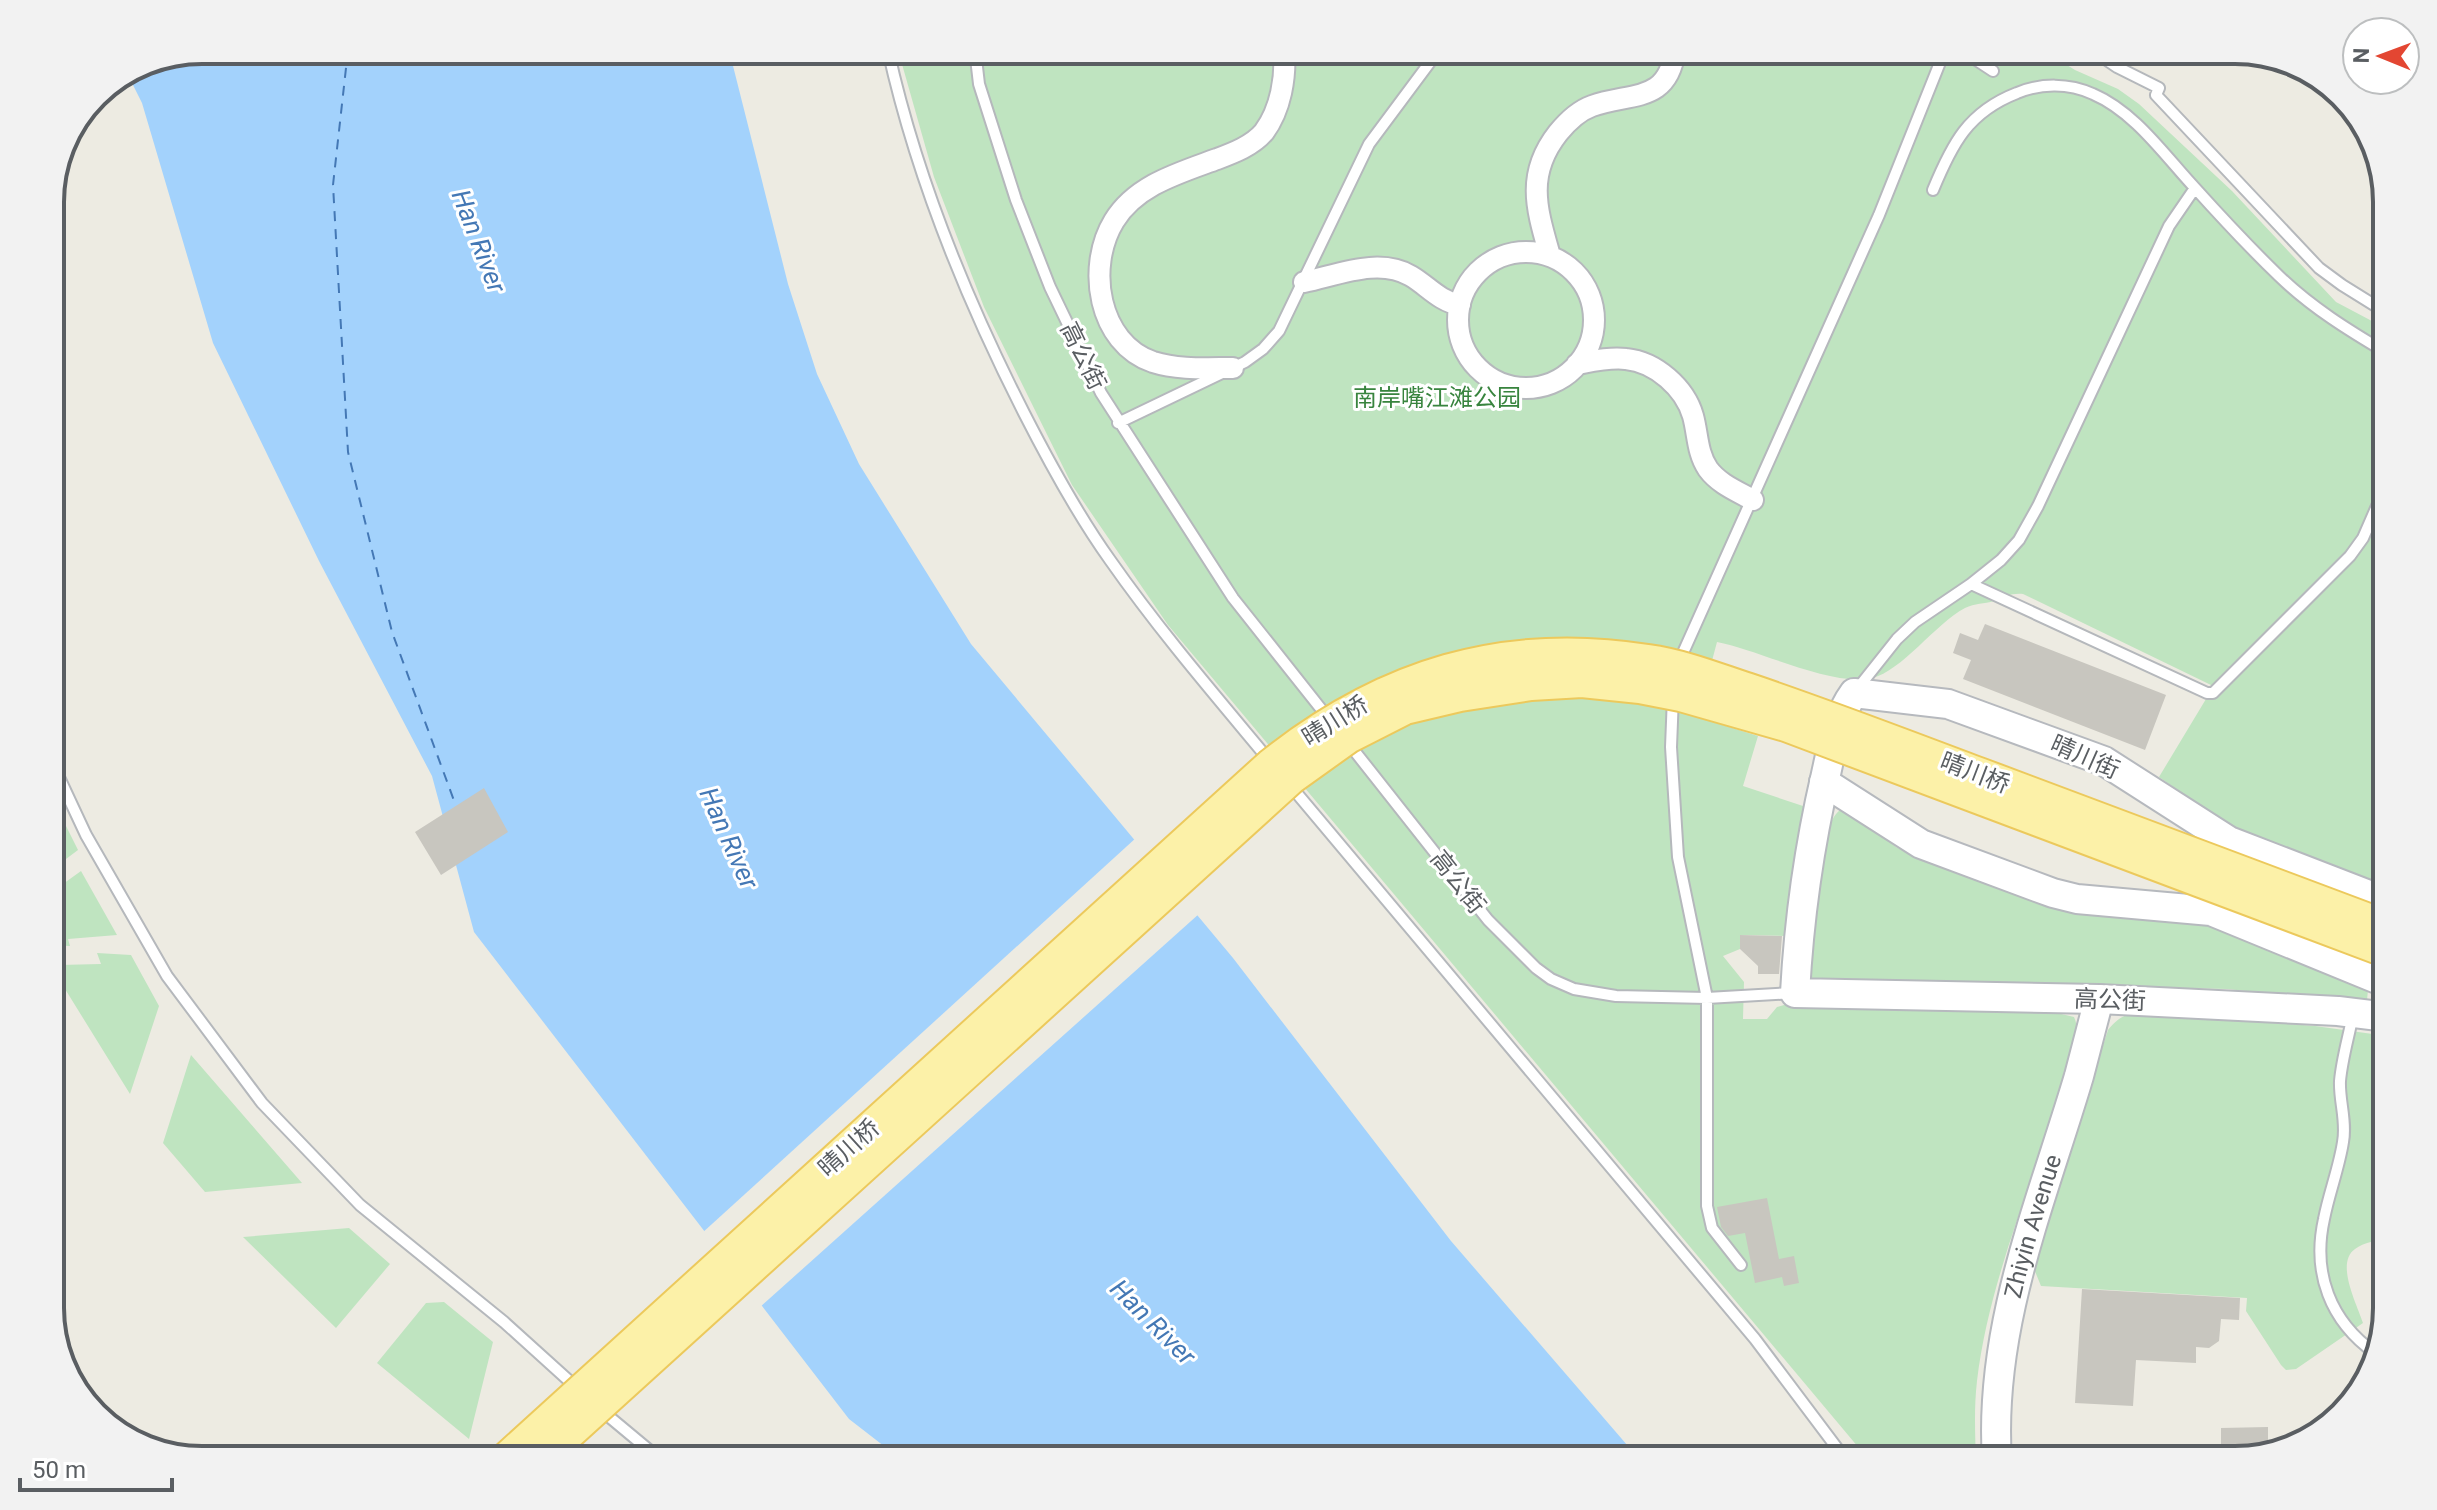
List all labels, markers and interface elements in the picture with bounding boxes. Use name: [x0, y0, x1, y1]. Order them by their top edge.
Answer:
north arrow: [2341, 16, 2421, 96]
text: N: [2349, 48, 2374, 64]
water label: Han River: [446, 185, 513, 298]
street label: 高公街: [1055, 318, 1111, 394]
park label: 南岸嘴江滩公园: [1353, 384, 1521, 412]
street label: 晴川桥: [1297, 690, 1373, 752]
street label: 晴川街: [2046, 730, 2124, 784]
street label: 晴川桥: [1936, 747, 2014, 799]
water label: Han River: [693, 783, 765, 895]
street label: 高公街: [1425, 845, 1491, 919]
street label: 高公街: [2074, 985, 2146, 1015]
street label: 晴川桥: [813, 1114, 885, 1182]
street label: Zhiyin Avenue: [1999, 1151, 2067, 1301]
water label: Han River: [1104, 1273, 1203, 1372]
scale bar: [20, 1442, 172, 1492]
text: 50 m: [32, 1456, 86, 1484]

